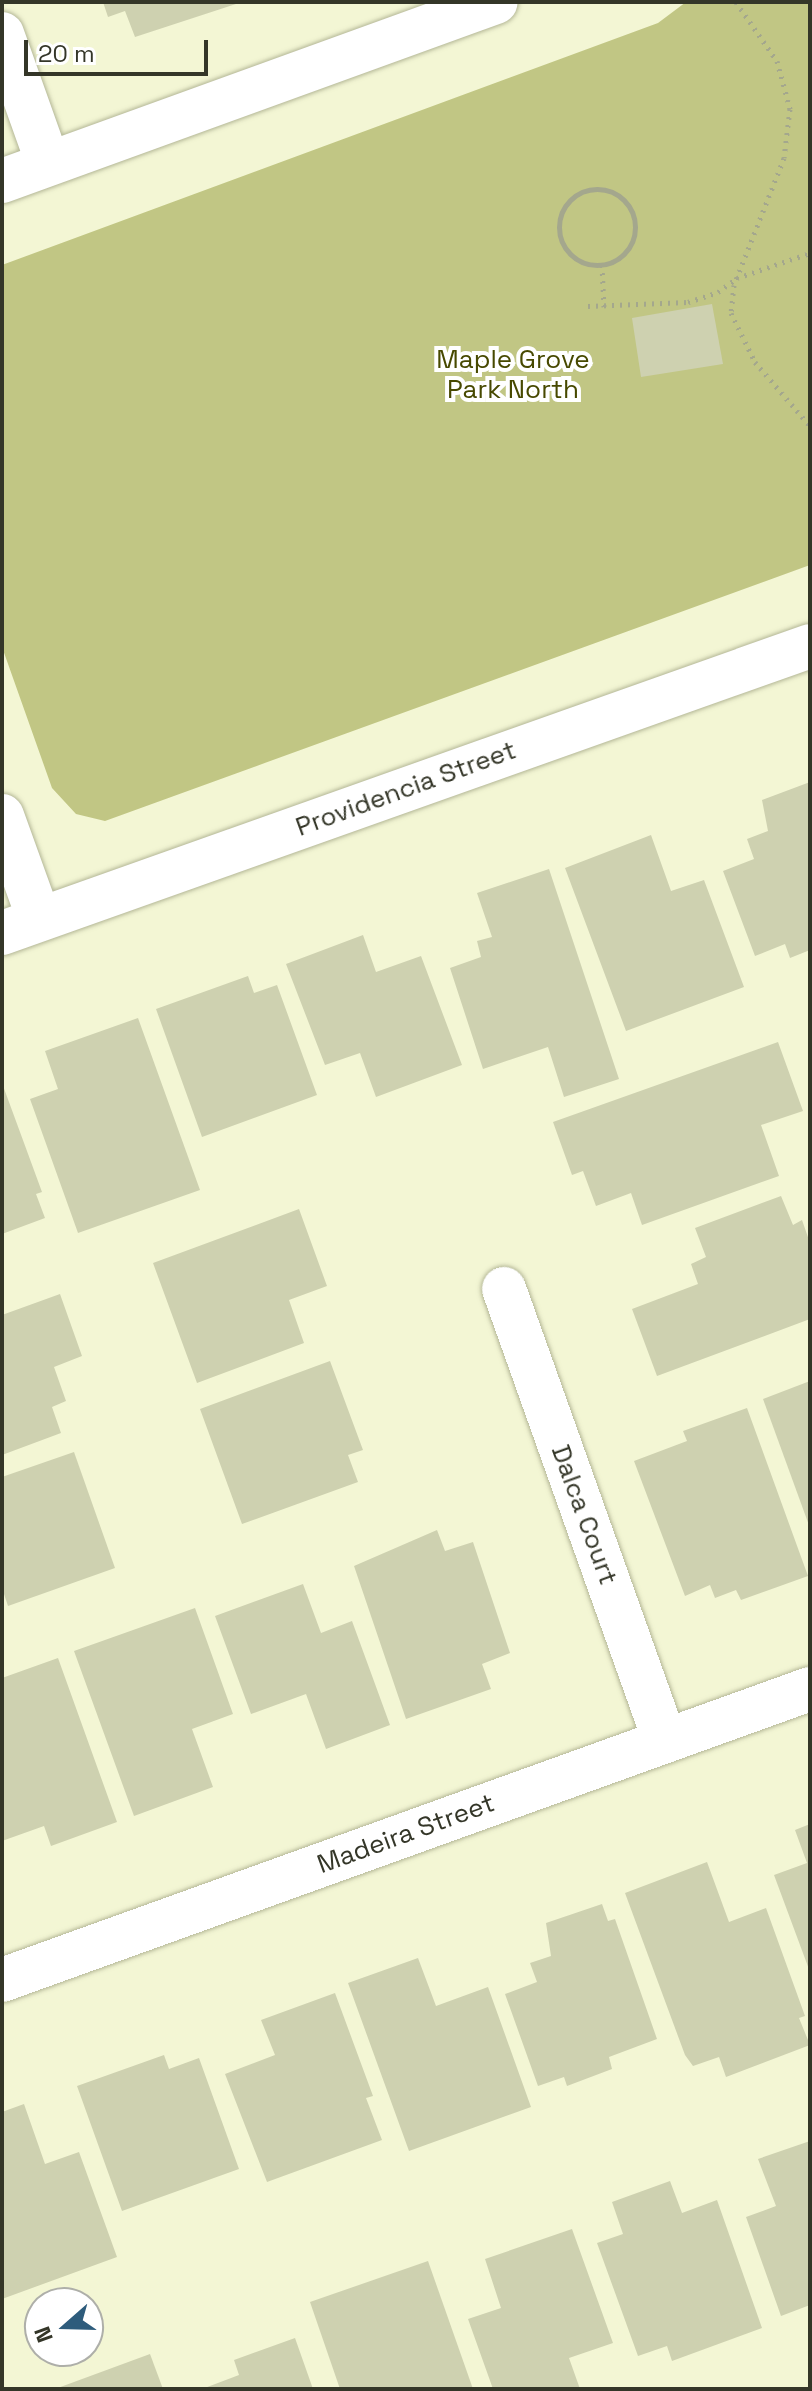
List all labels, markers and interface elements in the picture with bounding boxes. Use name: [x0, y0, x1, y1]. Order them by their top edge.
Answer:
scale bar: [28, 24, 212, 74]
text: 20 m: [38, 38, 95, 69]
park label: Maple Grove Park North: [436, 344, 590, 406]
street label: Providencia Street: [292, 735, 520, 843]
street label: Dalca Court: [544, 1441, 624, 1589]
street label: Madeira Street: [313, 1788, 499, 1880]
north arrow: [24, 2287, 104, 2367]
text: N: [28, 2323, 59, 2346]

